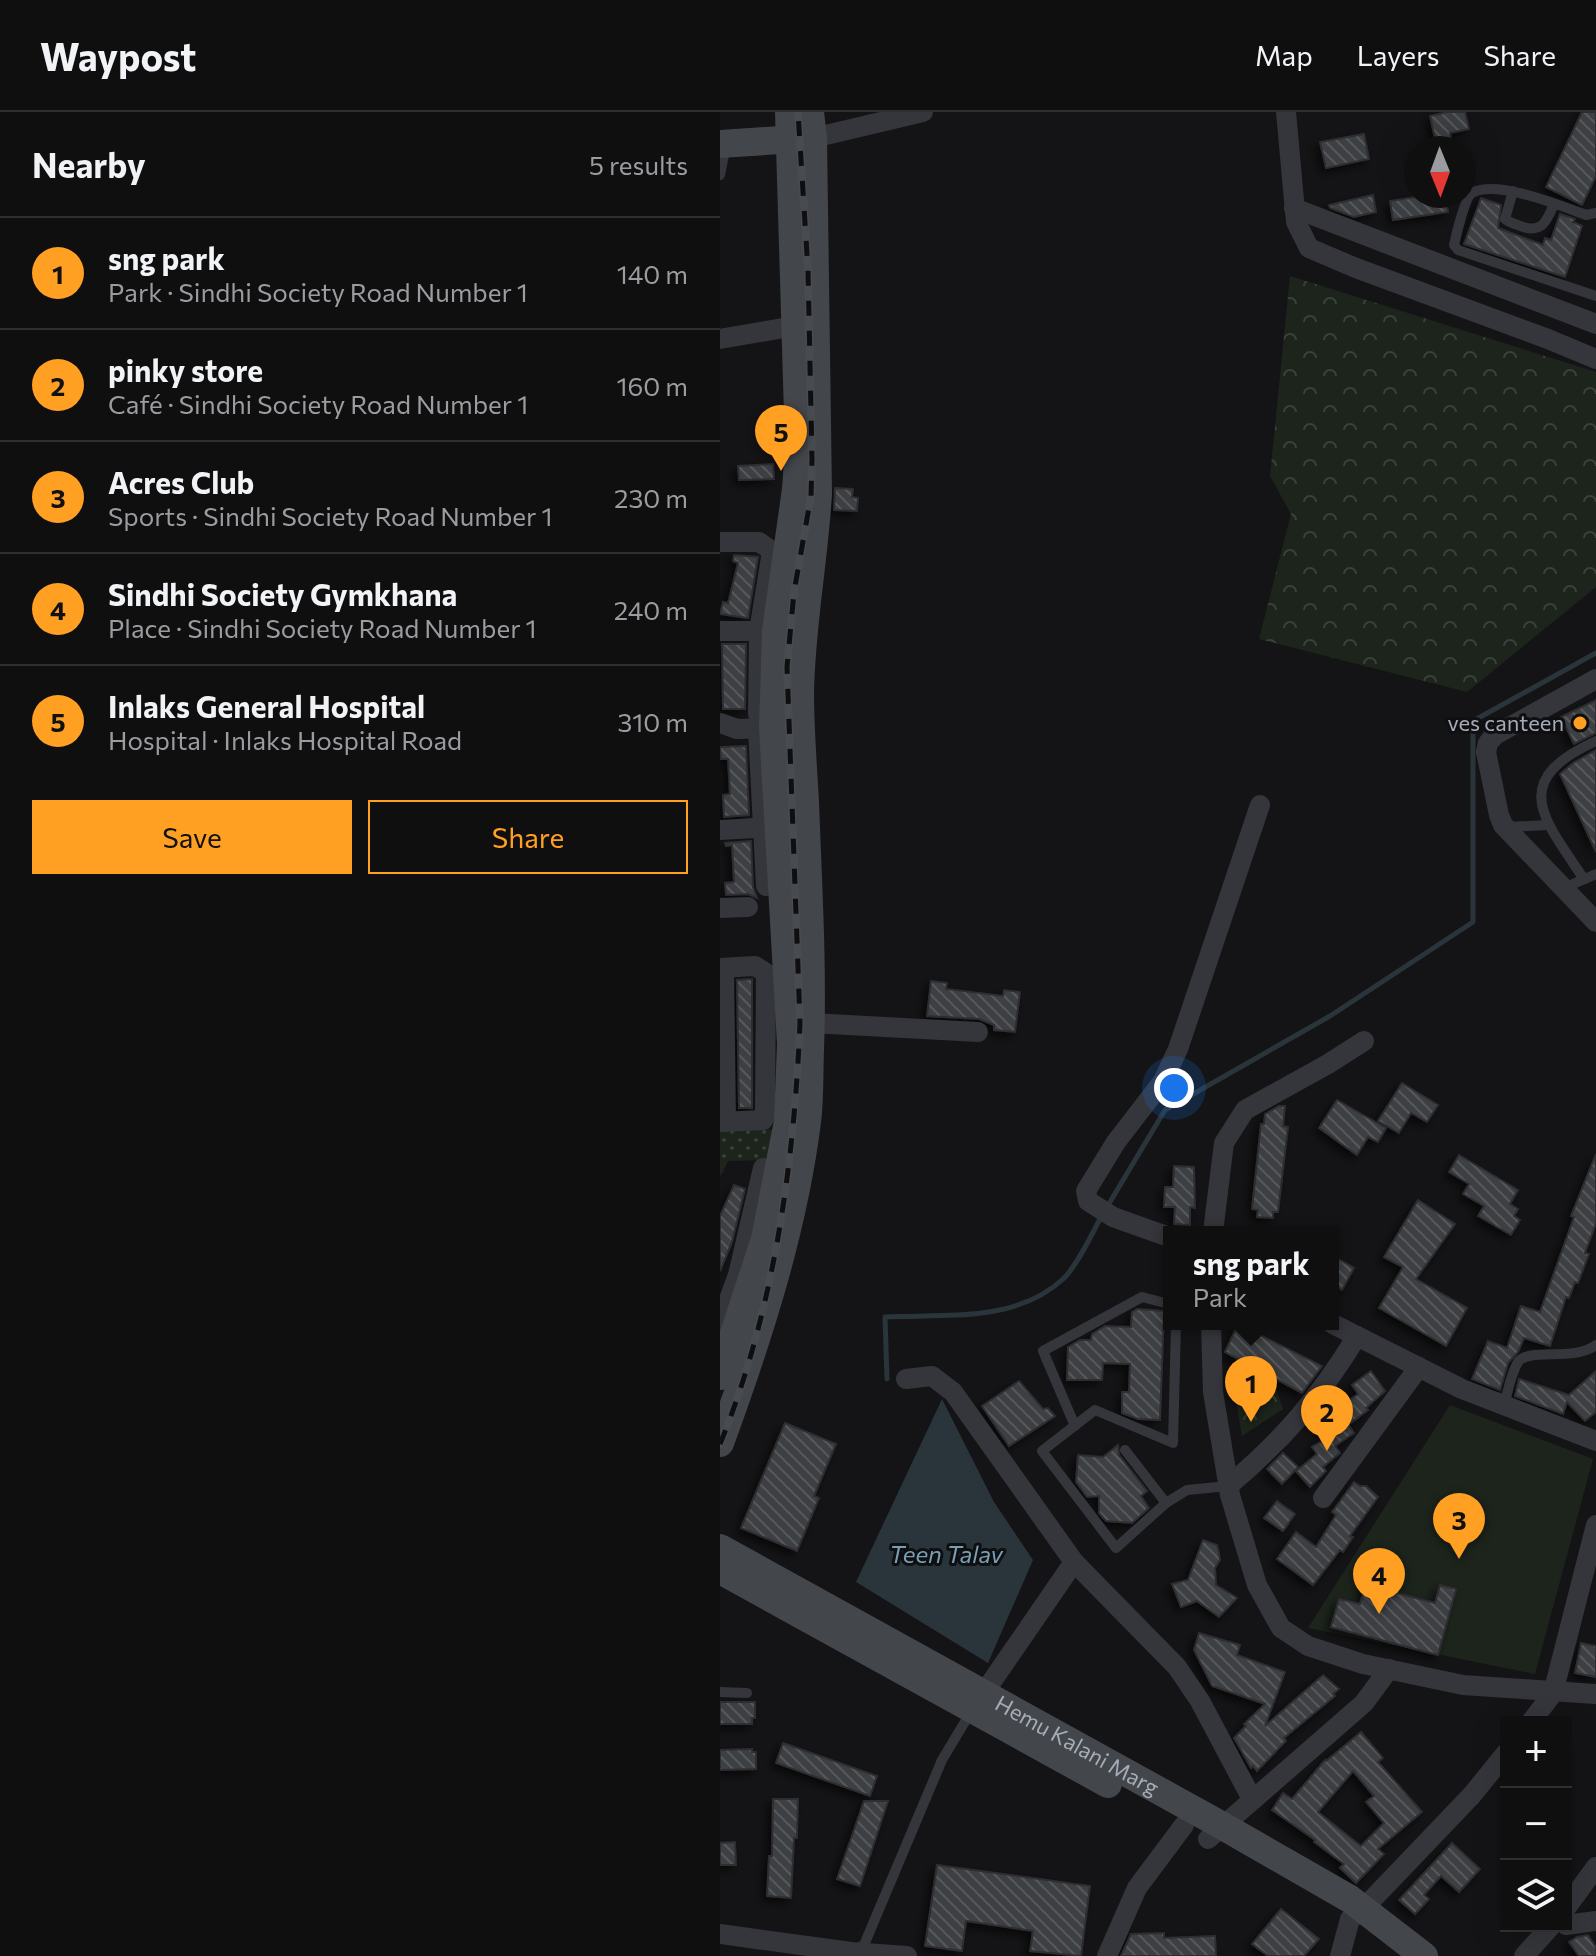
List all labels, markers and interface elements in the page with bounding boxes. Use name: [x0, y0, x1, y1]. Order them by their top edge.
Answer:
text: Waypost: [40, 32, 196, 79]
text: Map: [1255, 38, 1313, 72]
text: Layers: [1357, 38, 1439, 72]
text: Share: [1483, 38, 1556, 72]
north arrow: [1404, 136, 1476, 208]
text: Nearby: [32, 143, 146, 185]
text: 5 results: [589, 149, 688, 180]
text: sng park: [108, 239, 225, 276]
text: 1: [52, 258, 64, 289]
text: 140 m: [617, 258, 688, 289]
text: Park · Sindhi Society Road Number 1: [108, 276, 528, 307]
text: pinky store: [108, 351, 263, 388]
text: 2: [51, 370, 65, 401]
text: 160 m: [616, 370, 688, 401]
text: Café · Sindhi Society Road Number 1: [108, 388, 528, 419]
pin: 5: [755, 405, 807, 471]
text: Acres Club: [108, 463, 254, 500]
text: 3: [50, 482, 66, 513]
text: 230 m: [614, 482, 688, 513]
text: Sports · Sindhi Society Road Number 1: [108, 500, 553, 531]
text: Sindhi Society Gymkhana: [108, 575, 457, 612]
text: 4: [50, 594, 66, 625]
text: 240 m: [614, 594, 688, 625]
text: Place · Sindhi Society Road Number 1: [108, 612, 537, 643]
text: Inlaks General Hospital: [108, 687, 425, 724]
text: 5: [50, 706, 66, 737]
text: 310 m: [617, 706, 688, 737]
place label: ves canteen: [1448, 709, 1564, 736]
marker: ves canteen: [1571, 714, 1589, 732]
text: Hospital · Inlaks Hospital Road: [108, 724, 462, 755]
button: Save: [32, 800, 352, 874]
button: Share: [368, 800, 688, 874]
your location: [1154, 1068, 1194, 1108]
popup: [1163, 1226, 1339, 1330]
text: sng park: [1193, 1244, 1309, 1281]
text: Park: [1193, 1281, 1247, 1312]
pin: 1: [1225, 1356, 1277, 1422]
pin: 2: [1301, 1385, 1353, 1451]
pin: 3: [1433, 1493, 1485, 1559]
water label: Teen Talav: [889, 1539, 1003, 1568]
pin: 4: [1353, 1548, 1405, 1614]
street label: Hemu Kalani Marg: [991, 1689, 1164, 1801]
map controls: [1500, 1716, 1572, 1932]
button: +: [1500, 1716, 1572, 1788]
button: −: [1500, 1788, 1572, 1860]
button: layers: [1500, 1860, 1572, 1932]

